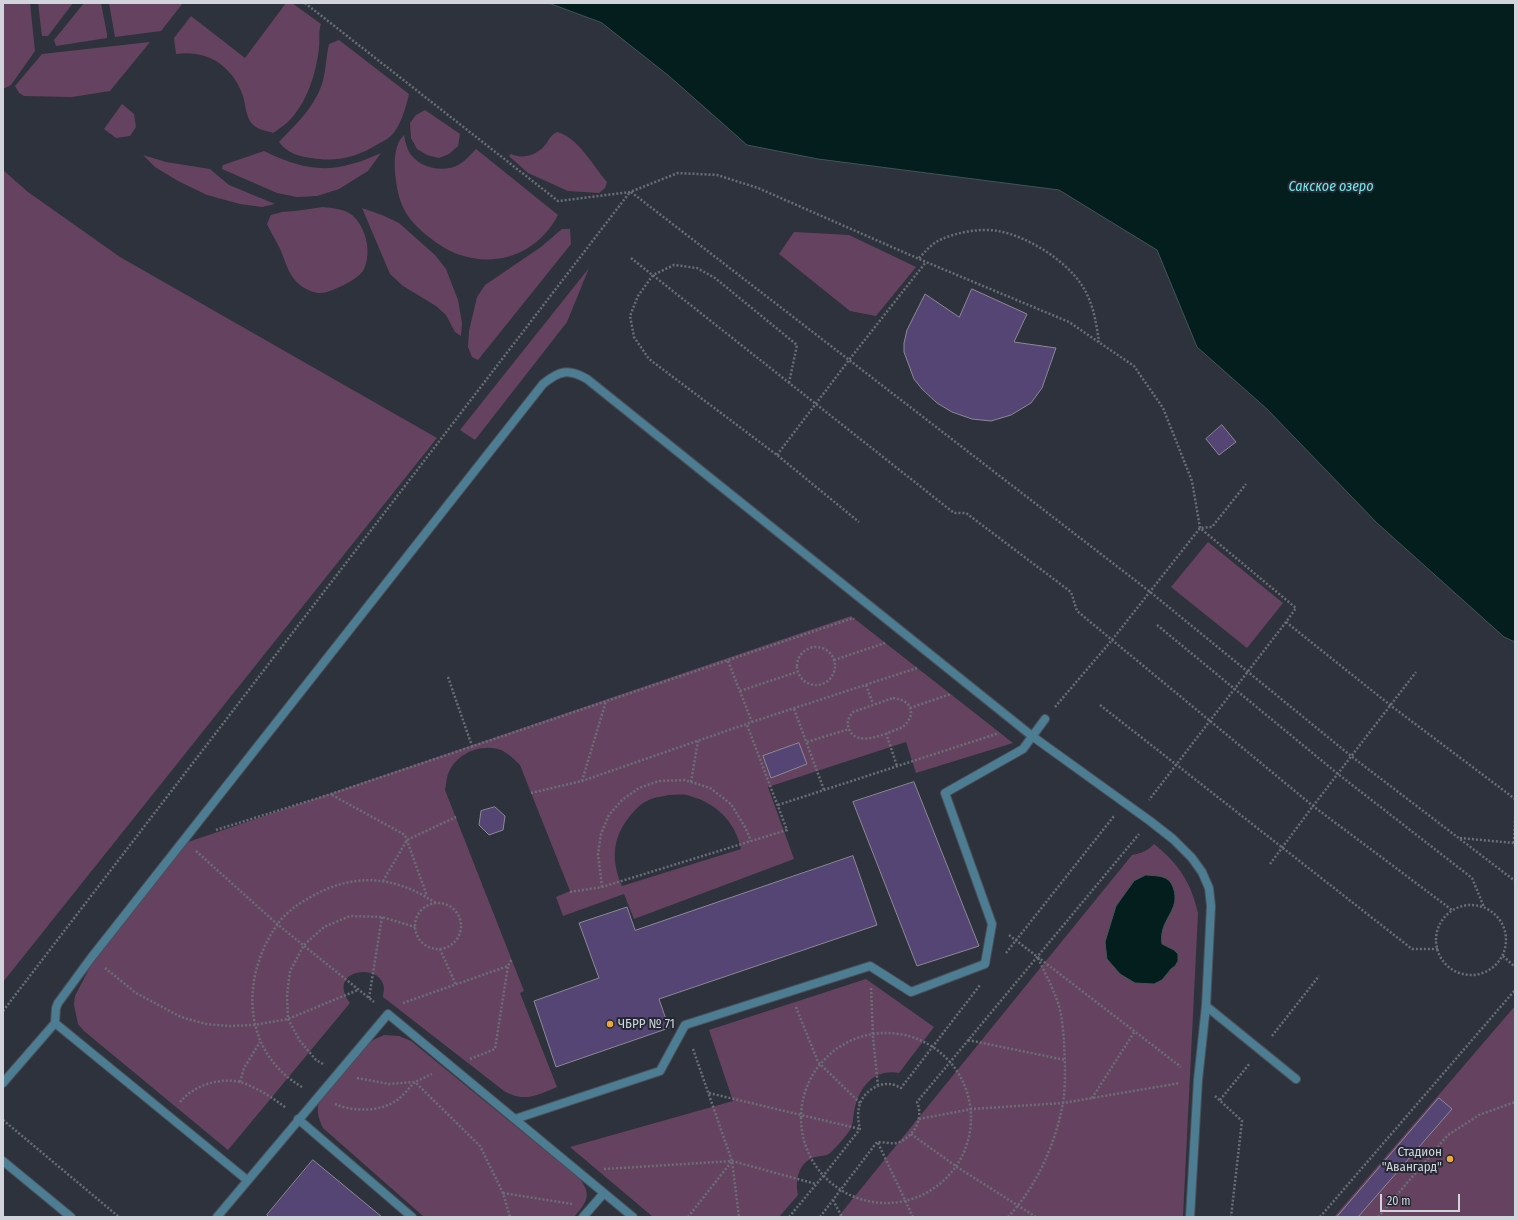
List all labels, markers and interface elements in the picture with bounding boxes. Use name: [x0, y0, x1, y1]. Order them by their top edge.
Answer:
water label: Сакское озеро: [1288, 179, 1374, 195]
place label: ЧБРР № 71: [618, 1016, 675, 1032]
marker: ЧБРР № 71: [605, 1019, 615, 1029]
place label: Стадион "Авангард": [1382, 1144, 1442, 1175]
marker: Стадион "Авангард": [1445, 1154, 1455, 1164]
scale bar: [1382, 1186, 1462, 1212]
text: 20 m: [1387, 1194, 1411, 1208]

